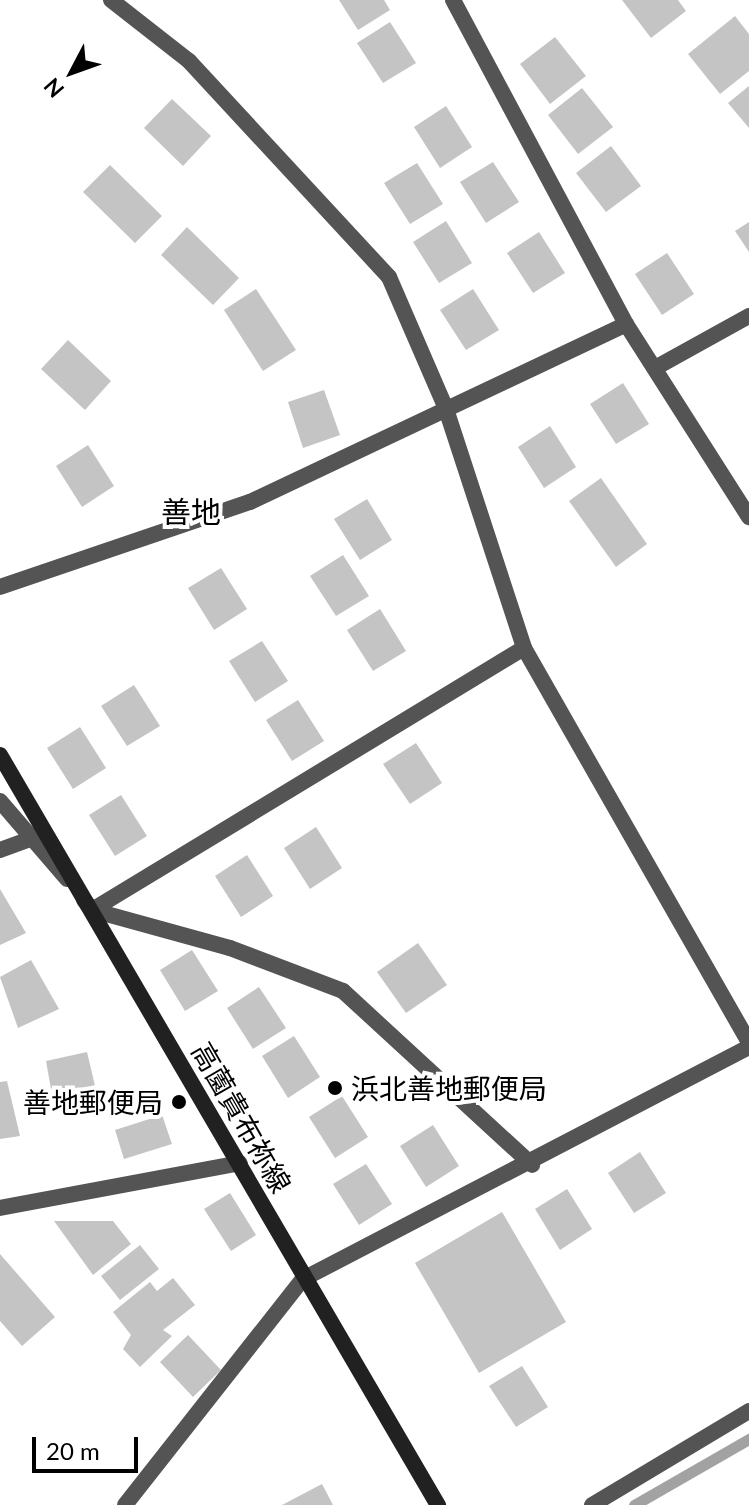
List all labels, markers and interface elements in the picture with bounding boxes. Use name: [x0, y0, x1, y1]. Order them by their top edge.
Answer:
north arrow: [32, 32, 112, 112]
text: N: [38, 73, 69, 103]
district label: 善地: [161, 493, 221, 529]
street label: 高薗貴布祢線: [185, 1036, 299, 1198]
place label: 浜北善地郵便局: [351, 1071, 547, 1105]
marker: 浜北善地郵便局: [326, 1079, 344, 1097]
place label: 善地郵便局: [23, 1085, 163, 1119]
marker: 善地郵便局: [170, 1093, 188, 1111]
scale bar: [36, 1421, 142, 1471]
text: 20 m: [46, 1436, 100, 1465]

